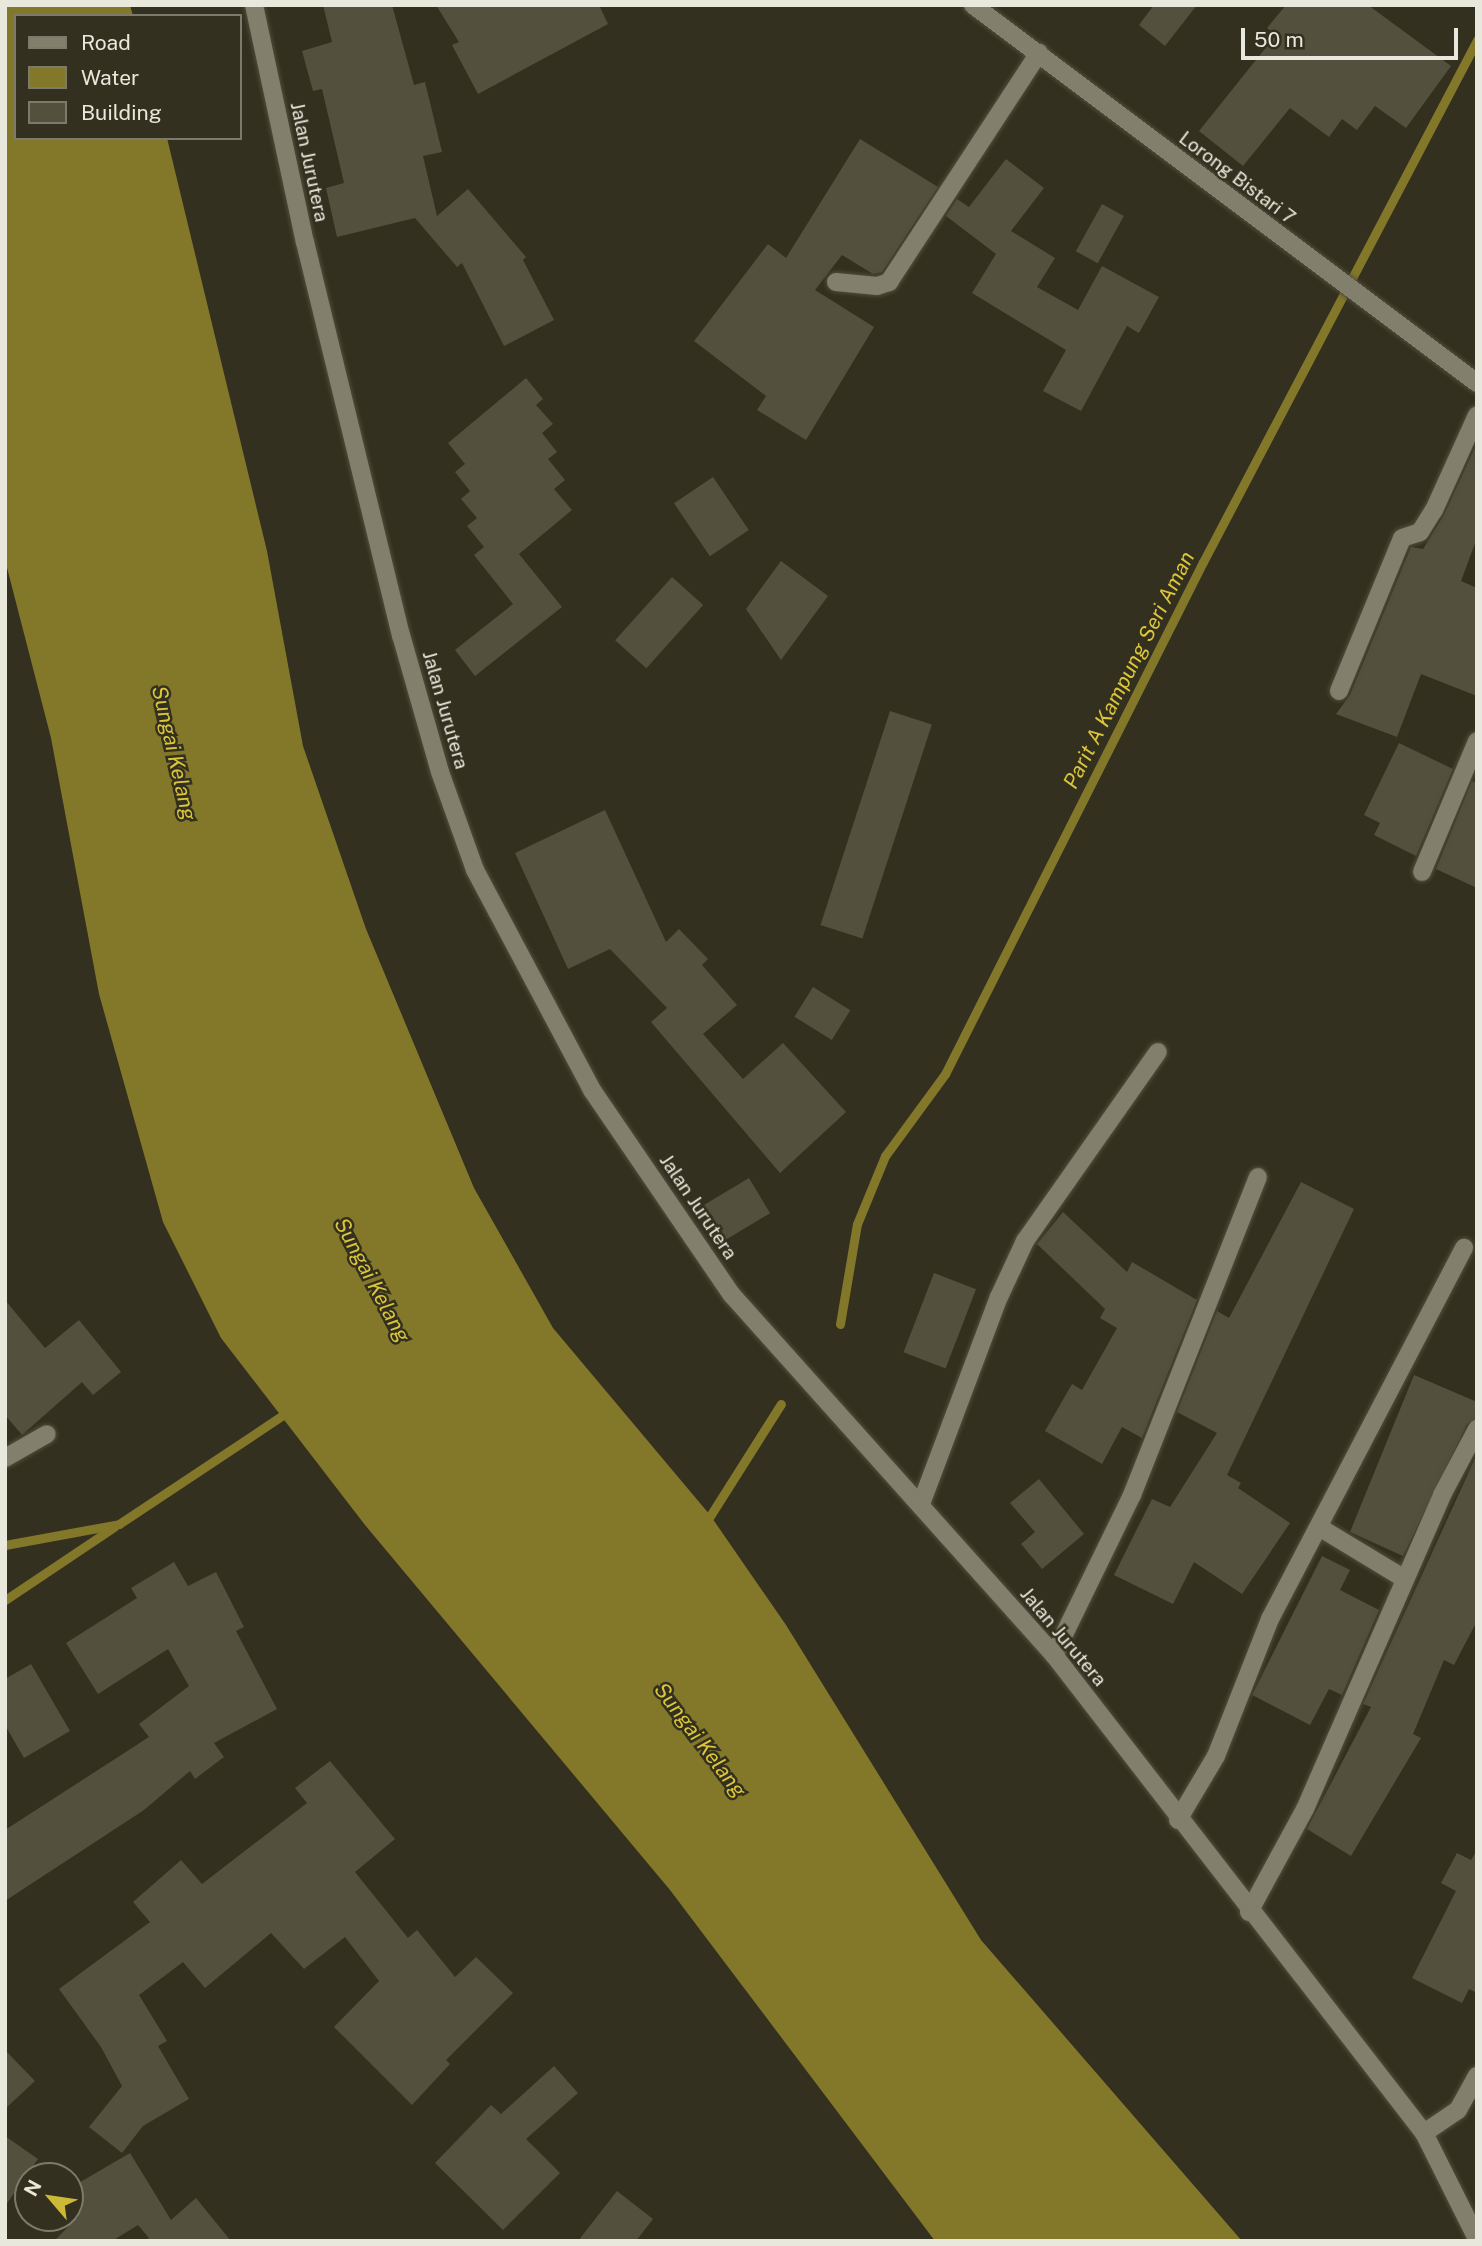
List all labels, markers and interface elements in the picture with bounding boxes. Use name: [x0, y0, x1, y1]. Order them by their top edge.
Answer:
legend: [14, 14, 242, 140]
scale bar: [1244, 14, 1461, 58]
text: 50 m: [1254, 27, 1304, 52]
text: Road: [81, 30, 131, 55]
text: Water: [81, 65, 139, 90]
text: Building: [81, 100, 162, 125]
street label: Jalan Jurutera: [285, 100, 333, 224]
street label: Lorong Bistari 7: [1174, 127, 1300, 229]
water label: Parit A Kampung Seri Aman: [1058, 547, 1200, 793]
street label: Jalan Jurutera: [417, 648, 473, 772]
water label: Sungai Kelang: [146, 683, 202, 823]
street label: Jalan Jurutera: [654, 1150, 742, 1264]
water label: Sungai Kelang: [329, 1214, 415, 1346]
street label: Jalan Jurutera: [1015, 1583, 1111, 1691]
water label: Sungai Kelang: [649, 1678, 751, 1802]
north arrow: [14, 2162, 84, 2232]
text: N: [19, 2176, 46, 2200]

